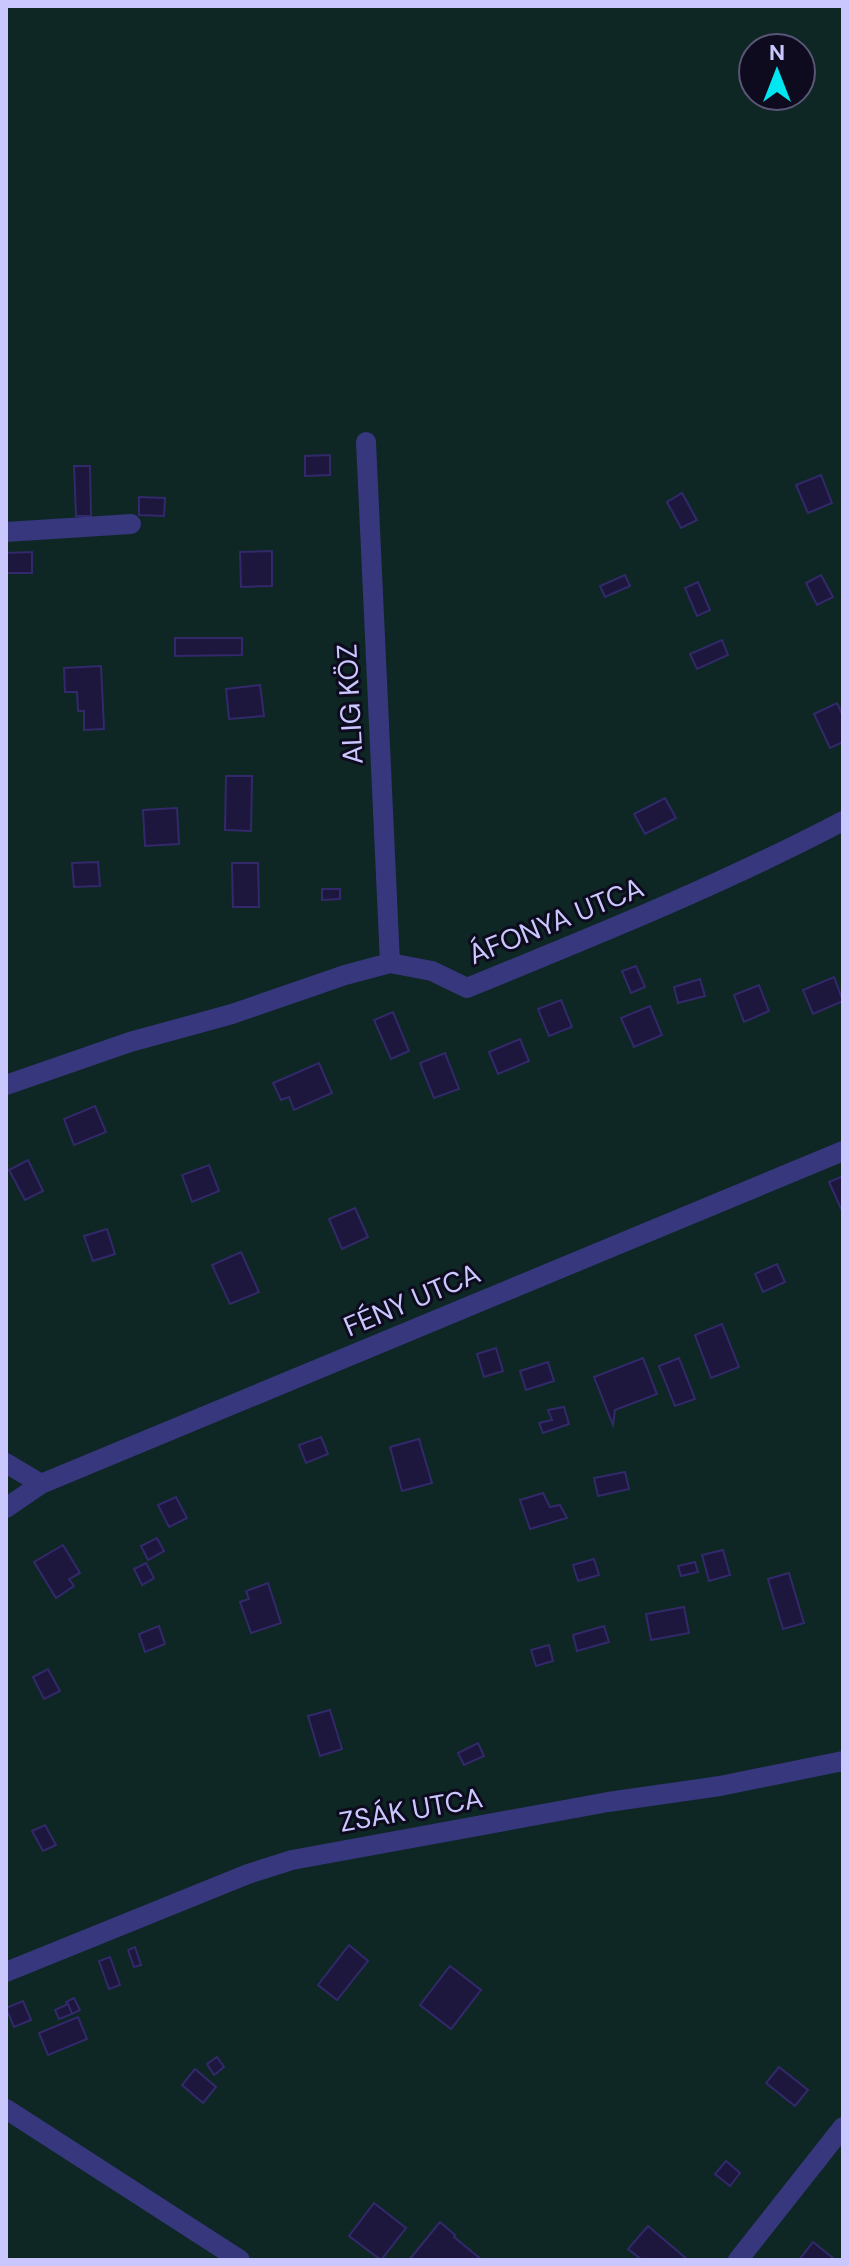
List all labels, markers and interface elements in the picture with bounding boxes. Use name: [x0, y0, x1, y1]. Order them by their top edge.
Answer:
north arrow: [737, 32, 817, 112]
text: N: [769, 38, 785, 67]
street label: ALIG KÖZ: [328, 643, 372, 765]
street label: ÁFONYA UTCA: [463, 869, 649, 973]
street label: FÉNY UTCA: [338, 1255, 486, 1345]
street label: ZSÁK UTCA: [336, 1779, 486, 1841]

